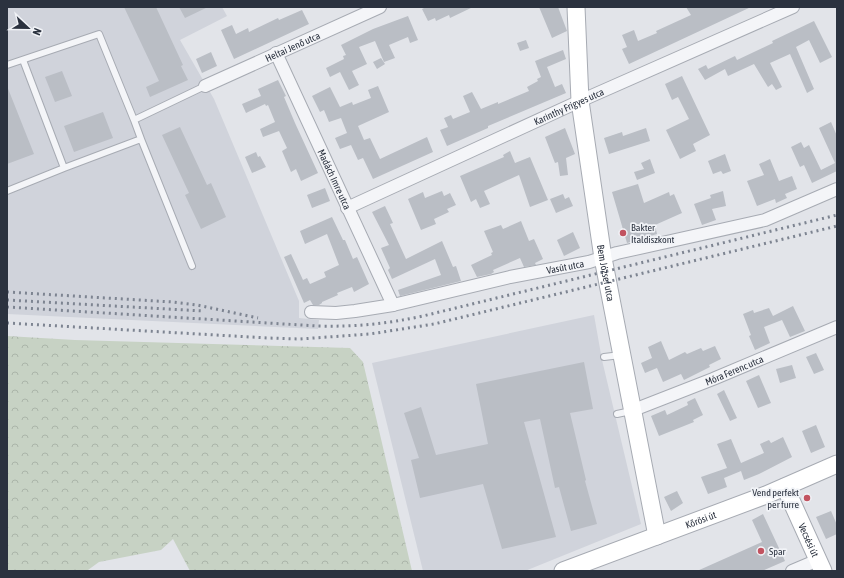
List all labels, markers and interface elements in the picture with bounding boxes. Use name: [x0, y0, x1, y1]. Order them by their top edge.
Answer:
north arrow: [8, 8, 48, 48]
text: N: [30, 26, 44, 37]
street label: Heltai Jenő utca: [263, 29, 322, 64]
street label: Karinthy Frigyes utca: [532, 86, 606, 127]
street label: Madách Imre utca: [316, 147, 353, 211]
place label: Bakter Italdiszkont: [631, 222, 675, 245]
marker: Bakter Italdiszkont: [618, 228, 628, 238]
street label: Bem József utca: [596, 244, 617, 303]
street label: Vasút utca: [545, 258, 585, 275]
street label: Móra Ferenc utca: [704, 353, 765, 387]
place label: Vend perfekt per furre: [752, 487, 799, 510]
marker: Vend perfekt per furre: [802, 493, 812, 503]
street label: Kőrösi út: [684, 509, 718, 530]
street label: Vecsési út: [797, 521, 821, 559]
marker: Spar: [756, 546, 766, 556]
place label: Spar: [769, 546, 787, 557]

